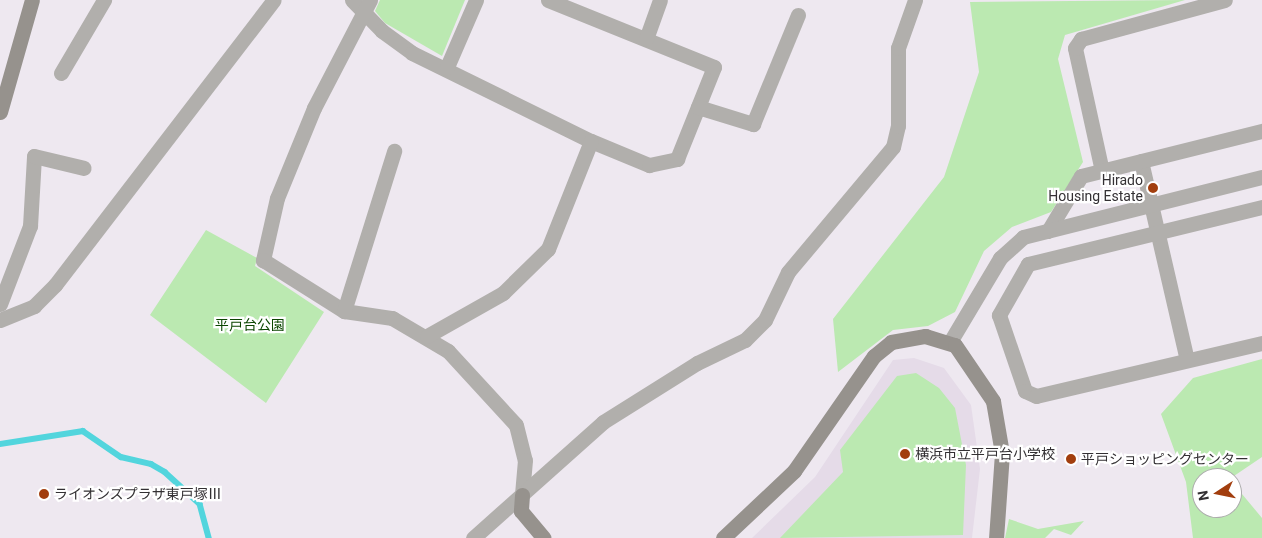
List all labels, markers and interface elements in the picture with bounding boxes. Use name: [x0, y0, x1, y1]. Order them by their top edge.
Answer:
place label: Hirado Housing Estate: [1048, 172, 1143, 204]
marker: Hirado Housing Estate: [1147, 182, 1159, 194]
park label: 平戸台公園: [215, 317, 285, 333]
place label: 横浜市立平戸台小学校: [915, 446, 1055, 462]
marker: 横浜市立平戸台小学校: [899, 448, 911, 460]
place label: 平戸ショッピングセンター: [1081, 451, 1249, 467]
marker: 平戸ショッピングセンター: [1065, 453, 1077, 465]
north arrow: [1192, 468, 1242, 518]
place label: ライオンズプラザ東戸塚Ⅲ: [54, 486, 222, 502]
marker: ライオンズプラザ東戸塚Ⅲ: [38, 488, 50, 500]
text: N: [1194, 489, 1212, 502]

